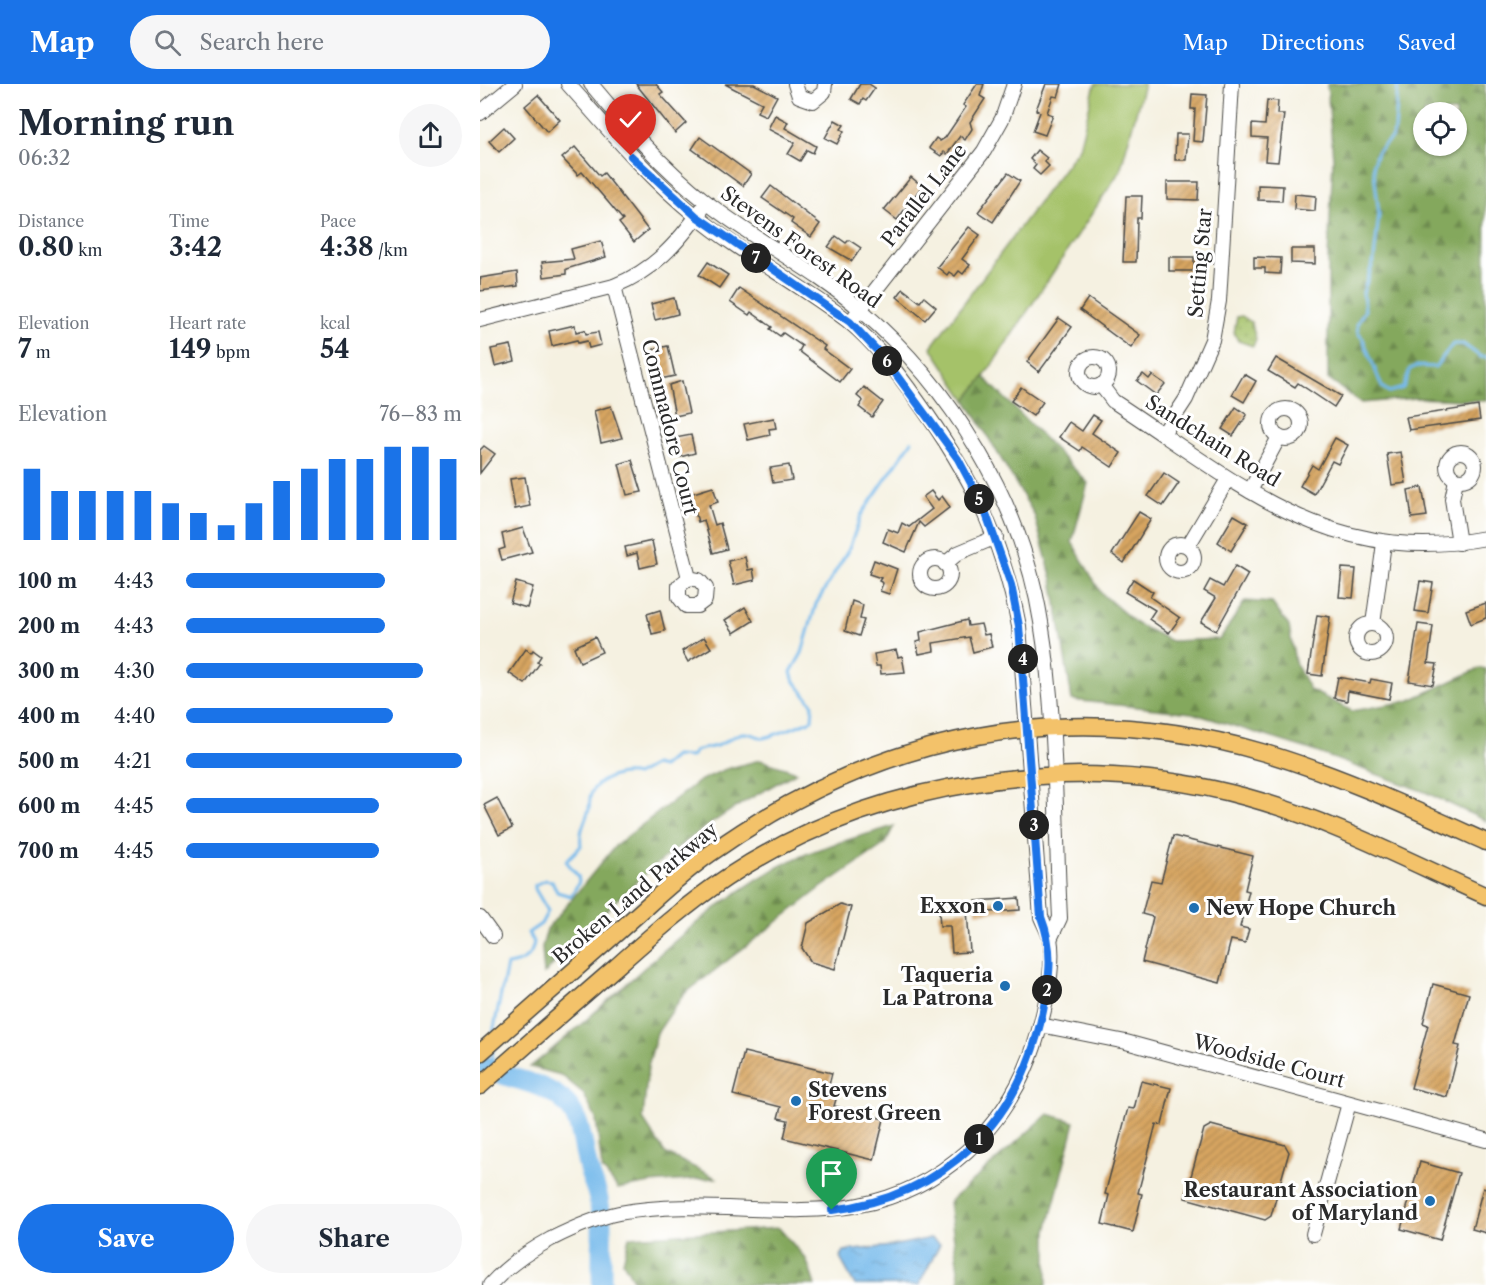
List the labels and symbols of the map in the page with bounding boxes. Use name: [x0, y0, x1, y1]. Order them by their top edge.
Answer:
pin: [605, 94, 656, 156]
street label: Parallel Lane: [876, 139, 972, 251]
street label: Stevens Forest Road: [716, 181, 886, 313]
street label: Setting Star: [1183, 207, 1217, 319]
pin: 7: [741, 243, 771, 273]
street label: Commadore Court: [637, 337, 703, 517]
pin: 6: [872, 346, 902, 376]
street label: Sandchain Road: [1141, 390, 1285, 492]
pin: 5: [964, 484, 994, 514]
pin: 4: [1008, 644, 1038, 674]
pin: 3: [1019, 810, 1049, 840]
street label: Broken Land Parkway: [548, 816, 723, 969]
place label: Exxon: [920, 894, 986, 918]
place label: New Hope Church: [1206, 896, 1396, 920]
marker: Exxon: [991, 899, 1005, 913]
marker: New Hope Church: [1187, 901, 1201, 915]
place label: Taqueria La Patrona: [882, 963, 993, 1010]
pin: 2: [1032, 975, 1062, 1005]
marker: Taqueria La Patrona: [998, 979, 1012, 993]
street label: Woodside Court: [1190, 1029, 1347, 1093]
place label: Stevens Forest Green: [808, 1078, 942, 1125]
marker: Stevens Forest Green: [789, 1094, 803, 1108]
pin: 1: [964, 1124, 994, 1154]
pin: [806, 1148, 857, 1210]
place label: Restaurant Association of Maryland: [1184, 1178, 1419, 1225]
marker: Restaurant Association of Maryland: [1423, 1194, 1437, 1208]

